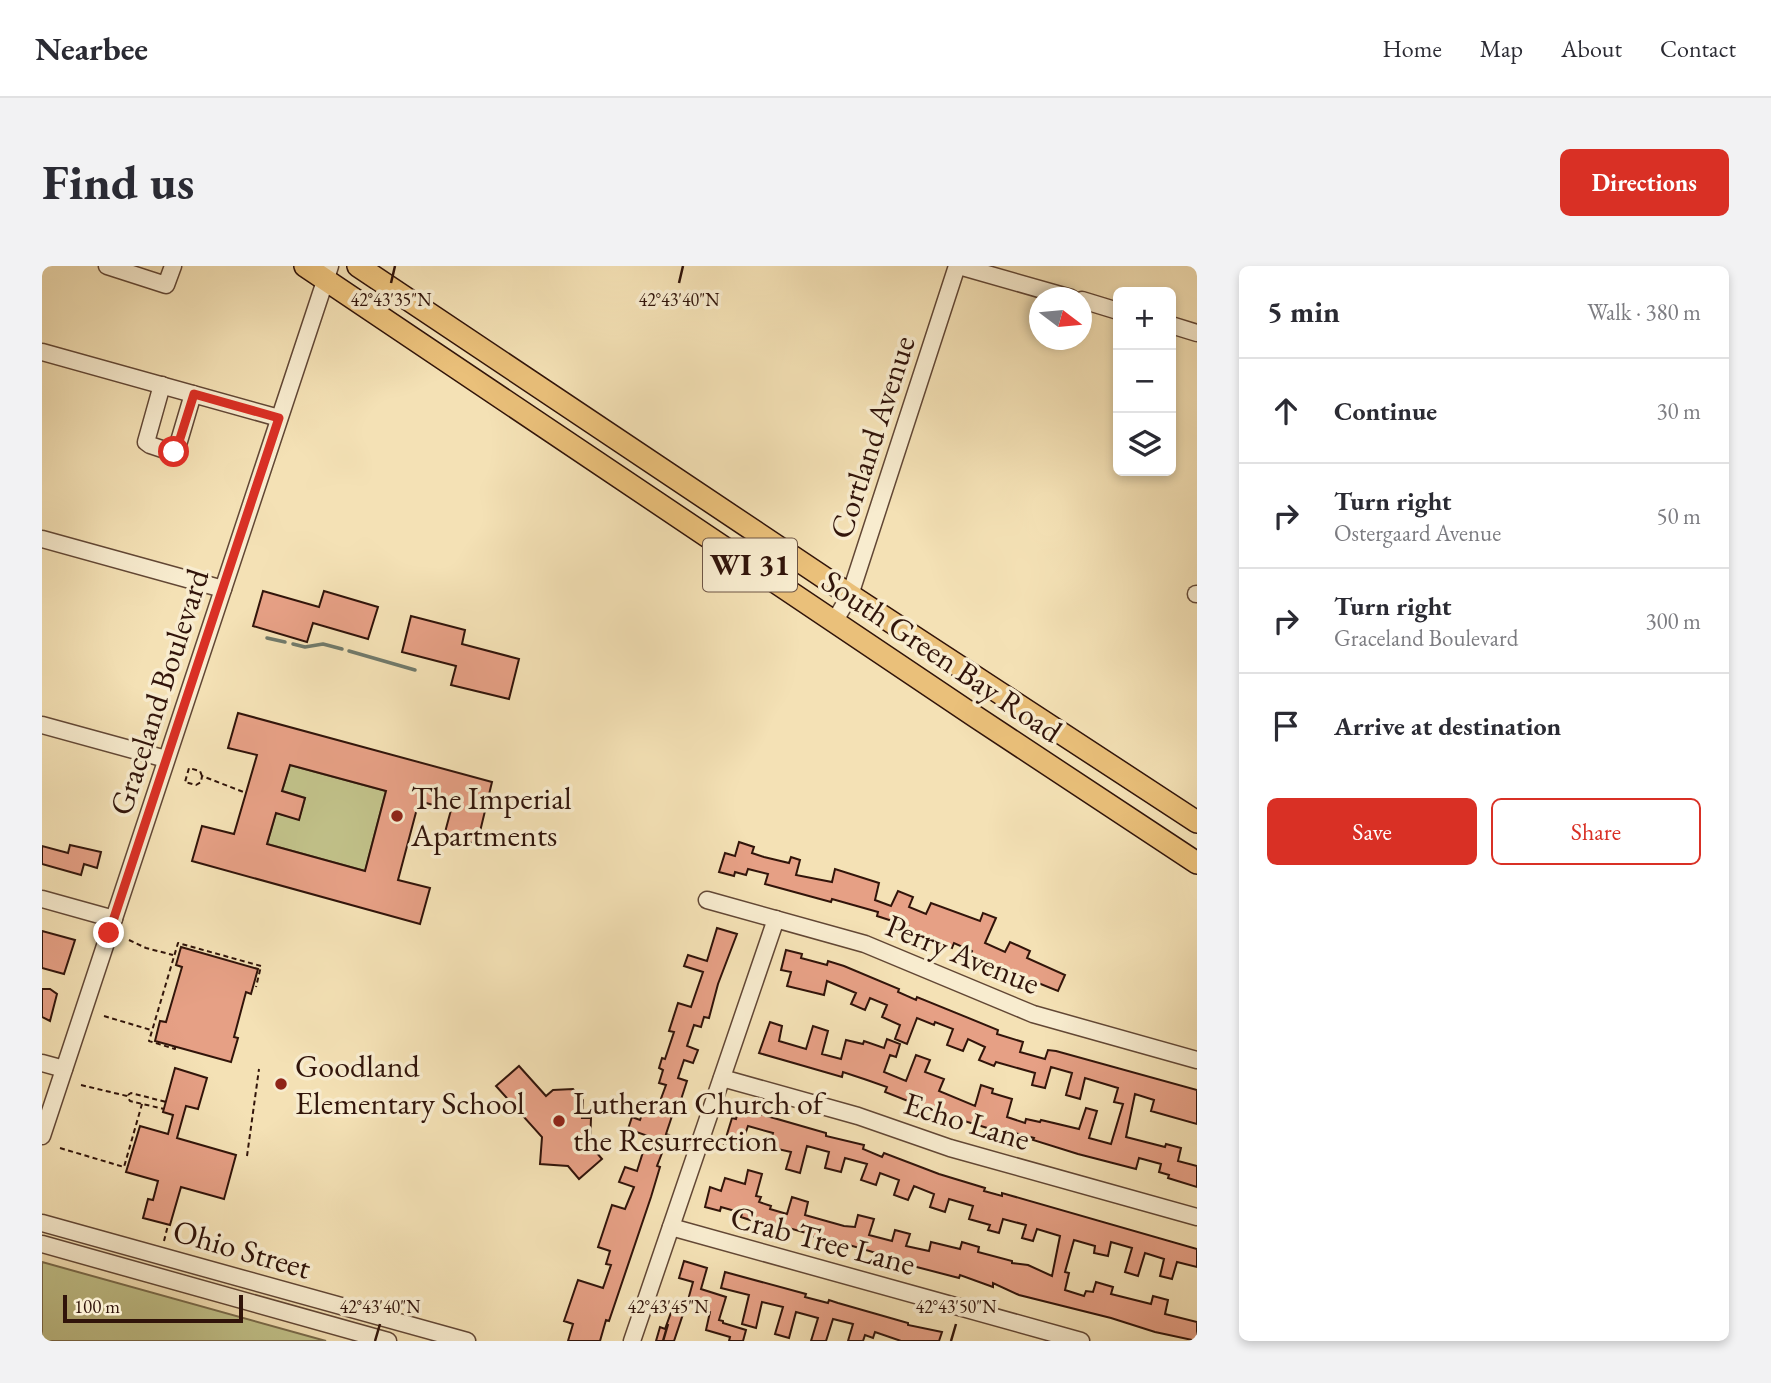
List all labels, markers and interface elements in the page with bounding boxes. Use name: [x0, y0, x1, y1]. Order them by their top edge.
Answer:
text: Nearbee: [35, 27, 148, 70]
text: Home: [1382, 33, 1442, 64]
text: Map: [1480, 33, 1523, 64]
text: About: [1561, 33, 1622, 64]
text: Contact: [1660, 33, 1736, 64]
button: Directions: [1560, 149, 1729, 216]
text: Find us: [42, 150, 194, 214]
north arrow: [1029, 287, 1092, 350]
map controls: [1113, 287, 1176, 476]
button: +: [1113, 287, 1176, 350]
text: 42°43'35"N: [351, 288, 432, 311]
text: 42°43'40"N: [639, 288, 720, 311]
text: 5 min: [1267, 292, 1340, 331]
text: Walk · 380 m: [1587, 297, 1701, 327]
street label: Cortland Avenue: [819, 330, 925, 544]
button: −: [1113, 350, 1176, 413]
icon: ahead: [1267, 392, 1305, 430]
text: Continue: [1334, 394, 1437, 428]
text: 30 m: [1656, 396, 1701, 426]
button: layers: [1113, 413, 1176, 476]
route start: [158, 436, 189, 467]
text: Turn right: [1334, 484, 1452, 518]
icon: right: [1267, 497, 1305, 535]
text: 50 m: [1656, 501, 1701, 531]
text: Ostergaard Avenue: [1334, 518, 1501, 548]
road number: WI 31: [703, 538, 797, 592]
street label: South Green Bay Road: [814, 560, 1071, 752]
street label: Graceland Boulevard: [99, 563, 219, 820]
text: Turn right: [1334, 589, 1452, 623]
icon: right: [1267, 602, 1305, 640]
text: 300 m: [1645, 606, 1701, 636]
text: Graceland Boulevard: [1334, 623, 1518, 653]
icon: arrive: [1267, 707, 1305, 745]
text: Arrive at destination: [1334, 709, 1561, 743]
place label: The Imperial Apartments: [410, 777, 572, 856]
button: Save: [1267, 798, 1477, 865]
button: Share: [1491, 798, 1701, 865]
marker: The Imperial Apartments: [389, 808, 405, 824]
street label: Perry Avenue: [880, 904, 1046, 1004]
route end: [93, 917, 124, 948]
place label: Goodland Elementary School: [295, 1045, 525, 1124]
marker: Goodland Elementary School: [273, 1076, 289, 1092]
place label: Lutheran Church of the Resurrection: [573, 1082, 827, 1161]
street label: Echo Lane: [899, 1082, 1035, 1160]
marker: Lutheran Church of the Resurrection: [551, 1113, 567, 1129]
street label: Crab Tree Lane: [726, 1195, 920, 1285]
street label: Ohio Street: [168, 1209, 316, 1289]
scale bar: [63, 1292, 243, 1324]
text: 100 m: [74, 1294, 120, 1319]
text: 42°43'40"N: [340, 1295, 421, 1318]
text: 42°43'45"N: [628, 1295, 709, 1318]
text: 42°43'50"N: [916, 1295, 997, 1318]

